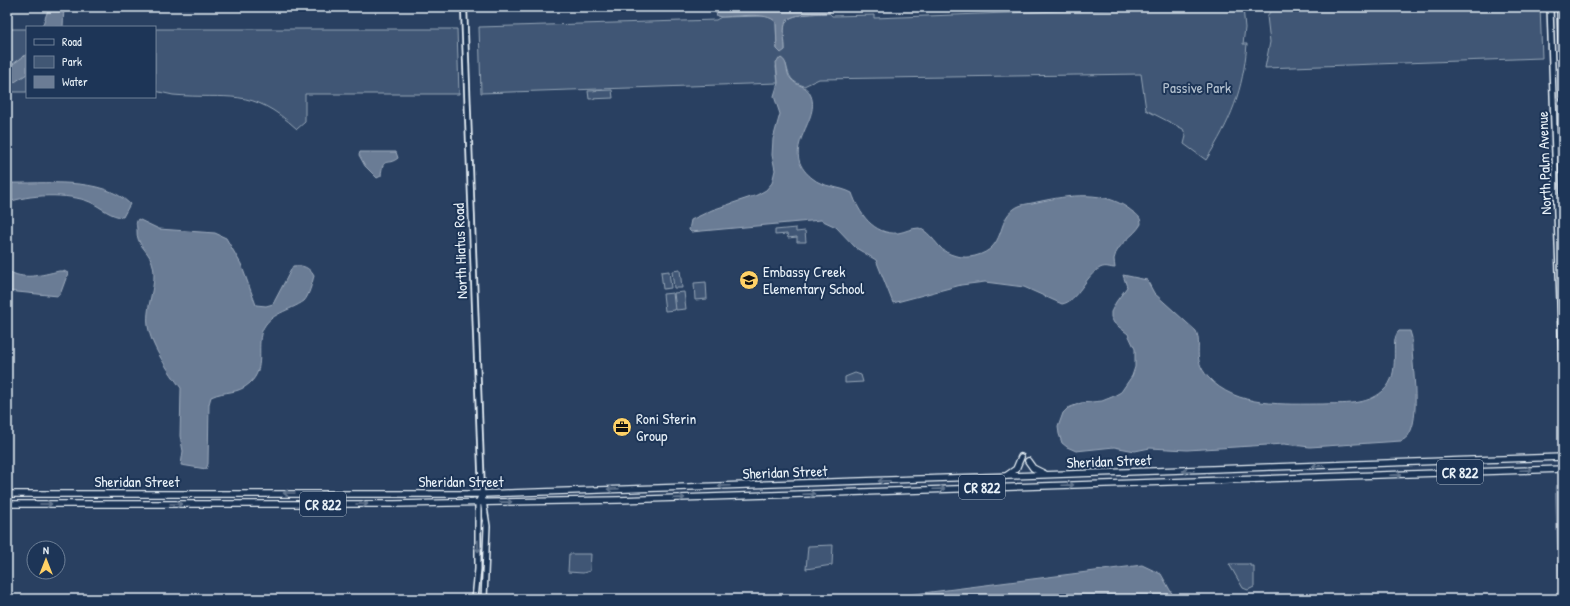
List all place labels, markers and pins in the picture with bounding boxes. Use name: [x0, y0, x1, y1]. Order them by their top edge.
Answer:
place label: Embassy Creek Elementary School: [763, 261, 864, 299]
school or university icon: Embassy Creek Elementary School: [738, 269, 760, 291]
place label: Roni Sterin Group: [636, 408, 697, 446]
office icon: Roni Sterin Group: [611, 416, 633, 438]

